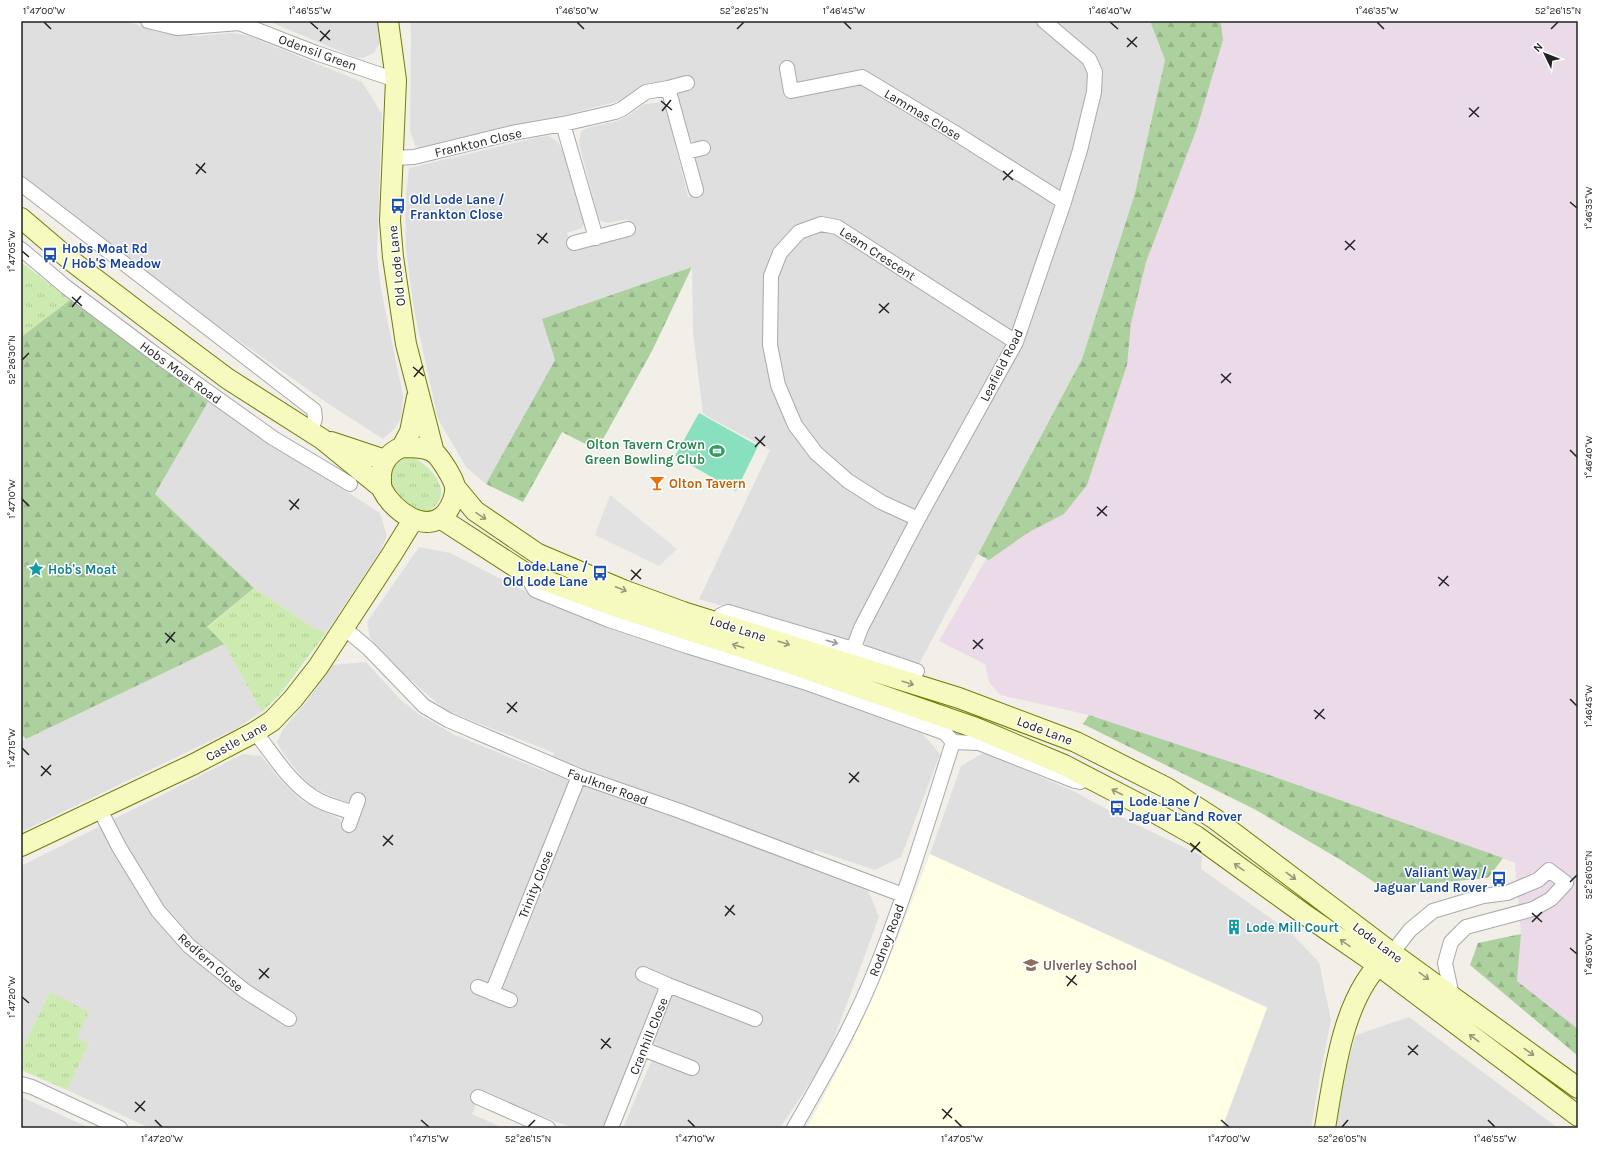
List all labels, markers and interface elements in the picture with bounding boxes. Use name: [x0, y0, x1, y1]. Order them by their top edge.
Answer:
text: 1°47'00"W: [23, 5, 65, 17]
text: 1°46'55"W: [289, 5, 331, 17]
text: 1°46'50"W: [556, 5, 599, 17]
text: 52°26'25"N: [719, 5, 769, 17]
text: 1°46'45"W: [823, 5, 865, 17]
text: 1°46'40"W: [1089, 5, 1131, 17]
text: 1°46'35"W: [1356, 5, 1399, 17]
text: 52°26'15"N: [1535, 5, 1581, 17]
street label: Odensil Green: [277, 31, 359, 74]
north arrow: [1525, 34, 1565, 74]
text: N: [1531, 40, 1545, 55]
street label: Lammas Close: [882, 86, 964, 143]
street label: Frankton Close: [433, 125, 523, 160]
text: 1°46'35"W: [1583, 186, 1595, 229]
place label: Old Lode Lane / Frankton Close: [410, 192, 504, 222]
bus stop icon: Old Lode Lane / Frankton Close: [389, 197, 407, 215]
street label: Leam Crescent: [837, 223, 919, 284]
street label: Old Lode Lane: [385, 224, 408, 307]
text: 1°47'05"W: [6, 230, 18, 272]
place label: Hobs Moat Rd / Hob'S Meadow: [62, 241, 161, 271]
bus stop icon: Hobs Moat Rd / Hob'S Meadow: [41, 246, 59, 264]
street label: Leafield Road: [977, 327, 1026, 404]
text: 52°26'30"N: [6, 335, 18, 385]
street label: Hobs Moat Road: [137, 338, 224, 407]
text: 1°46'40"W: [1583, 436, 1595, 478]
place label: Olton Tavern Crown Green Bowling Club: [585, 437, 705, 467]
sports icon: Olton Tavern Crown Green Bowling Club: [708, 442, 726, 460]
bar icon: Olton Tavern: [648, 474, 666, 492]
place label: Olton Tavern: [669, 476, 746, 491]
text: 1°47'10"W: [6, 479, 18, 519]
one-way arrow: [476, 512, 487, 520]
place label: Lode Lane / Old Lode Lane: [503, 559, 588, 589]
place icon: Hob's Moat: [27, 560, 45, 578]
place label: Hob's Moat: [48, 562, 116, 577]
bus stop icon: Lode Lane / Old Lode Lane: [591, 564, 609, 582]
one-way arrow: [614, 585, 626, 593]
street label: Lode Lane: [708, 612, 768, 645]
one-way arrow: [825, 639, 838, 646]
one-way arrow: [777, 640, 790, 647]
one-way arrow: [731, 642, 744, 649]
one-way arrow: [901, 679, 913, 687]
text: 1°46'45"W: [1583, 685, 1595, 727]
street label: Lode Lane: [1015, 713, 1075, 748]
street label: Castle Lane: [203, 718, 270, 764]
text: 1°47'15"W: [6, 728, 18, 768]
street label: Faulkner Road: [565, 765, 650, 808]
one-way arrow: [1111, 788, 1123, 796]
place label: Lode Lane / Jaguar Land Rover: [1129, 794, 1243, 824]
bus stop icon: Lode Lane / Jaguar Land Rover: [1108, 799, 1126, 817]
street label: Trinity Close: [515, 848, 556, 920]
text: 52°26'05"N: [1583, 850, 1595, 900]
one-way arrow: [1234, 863, 1245, 871]
place label: Valiant Way / Jaguar Land Rover: [1374, 865, 1488, 895]
bus stop icon: Valiant Way / Jaguar Land Rover: [1490, 870, 1508, 888]
one-way arrow: [1285, 872, 1296, 880]
street label: Rodney Road: [866, 902, 907, 979]
building icon: Lode Mill Court: [1225, 918, 1243, 936]
street label: Lode Lane: [1350, 919, 1406, 966]
place label: Lode Mill Court: [1246, 920, 1339, 935]
street label: Redfern Close: [175, 930, 247, 995]
text: 1°46'50"W: [1583, 932, 1595, 975]
one-way arrow: [1340, 939, 1351, 947]
school or university icon: Ulverley School: [1022, 956, 1040, 974]
place label: Ulverley School: [1043, 958, 1137, 973]
one-way arrow: [1418, 972, 1429, 980]
text: 1°47'20"W: [6, 976, 18, 1018]
street label: Cranhill Close: [626, 995, 671, 1077]
one-way arrow: [1469, 1034, 1480, 1042]
one-way arrow: [1523, 1048, 1534, 1057]
text: 1°47'20"W: [141, 1133, 183, 1145]
text: 1°47'15"W: [409, 1133, 449, 1145]
text: 52°26'15"N: [505, 1133, 551, 1145]
text: 1°47'10"W: [675, 1133, 715, 1145]
text: 1°47'05"W: [941, 1133, 983, 1145]
text: 1°47'00"W: [1208, 1133, 1250, 1145]
text: 52°26'05"N: [1317, 1133, 1367, 1145]
text: 1°46'55"W: [1474, 1133, 1516, 1145]

